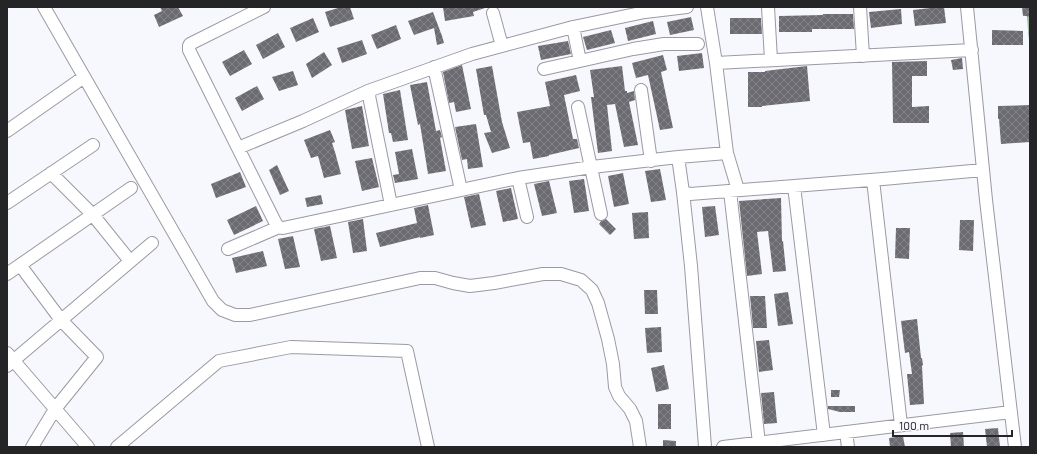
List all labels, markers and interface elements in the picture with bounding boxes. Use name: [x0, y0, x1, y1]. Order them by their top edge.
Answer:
scale bar: [893, 412, 1012, 438]
text: 100 m: [899, 418, 929, 432]

